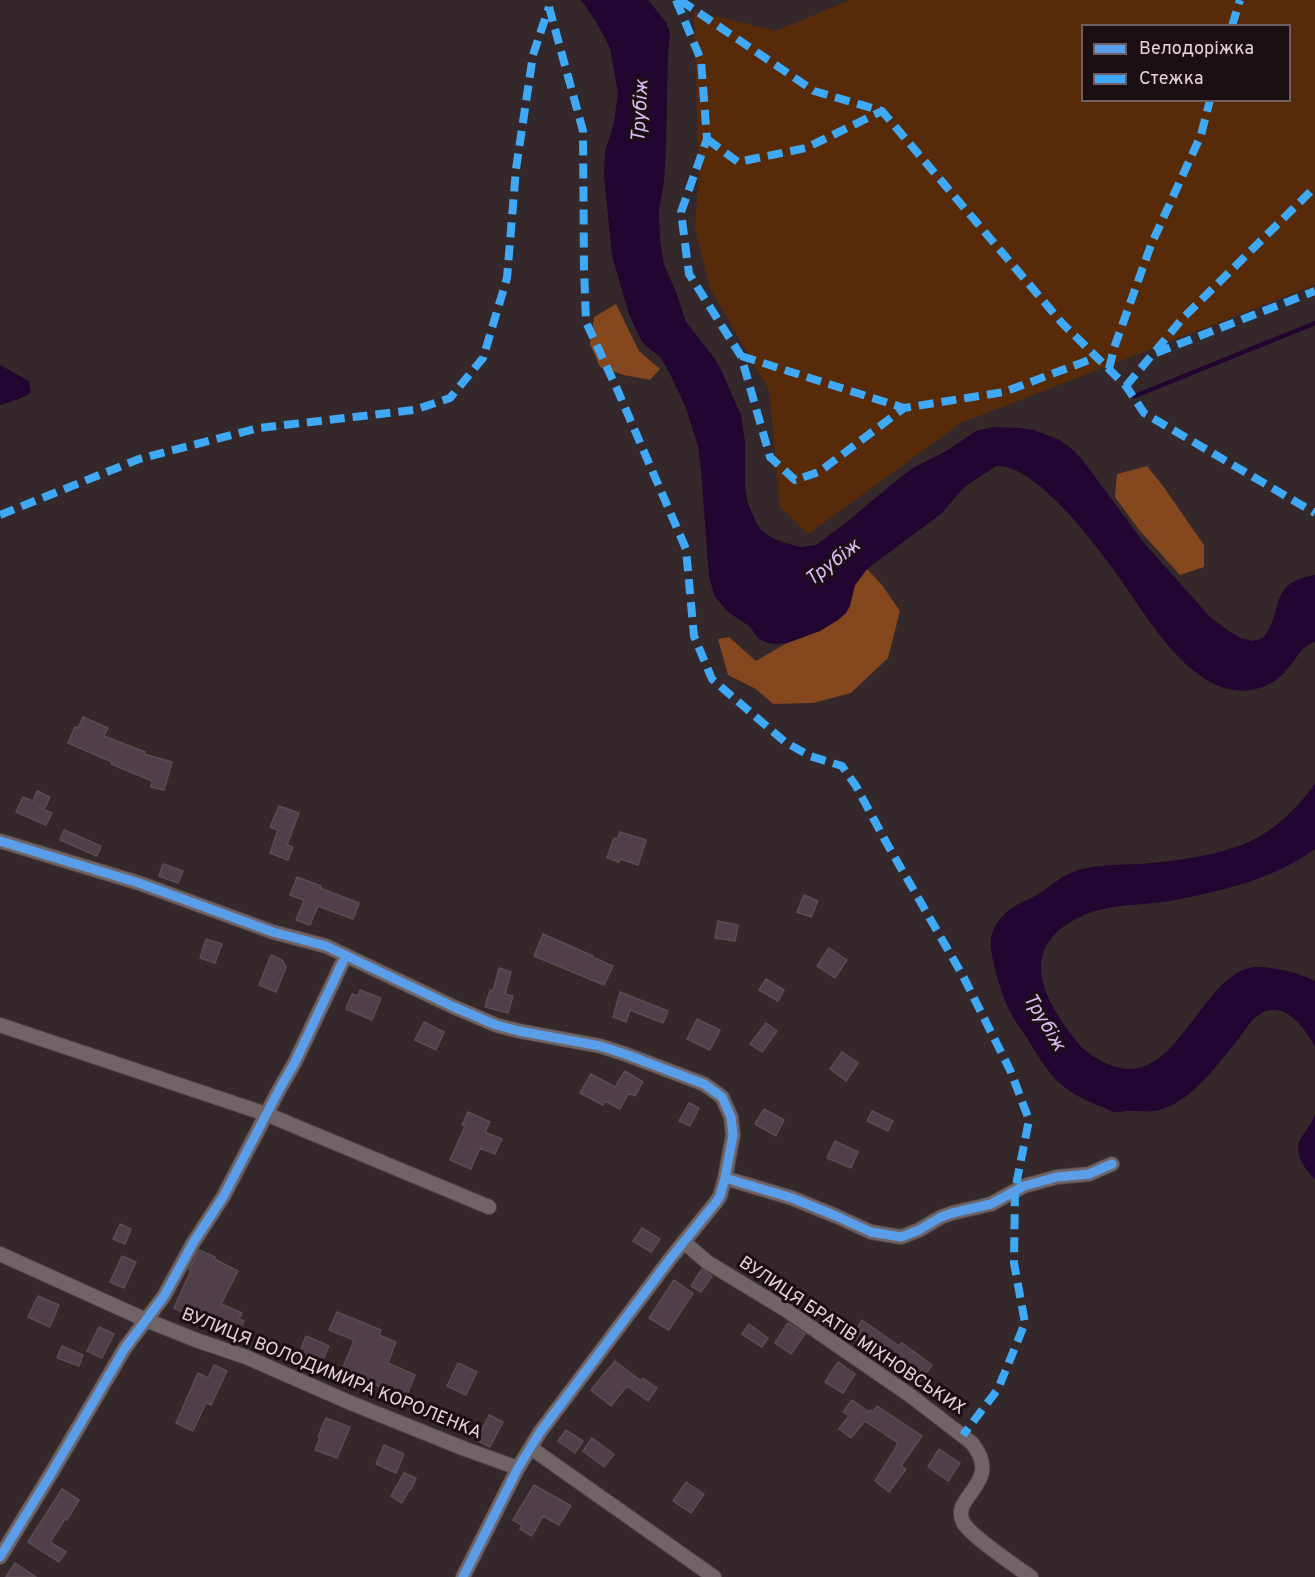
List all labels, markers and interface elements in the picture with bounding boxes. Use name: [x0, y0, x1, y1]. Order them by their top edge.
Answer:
legend: [1081, 24, 1291, 102]
text: Велодоріжка: [1139, 38, 1254, 61]
text: Стежка: [1139, 68, 1203, 91]
water label: Трубіж: [628, 79, 656, 143]
water label: Трубіж: [802, 535, 866, 593]
water label: Трубіж: [1016, 990, 1070, 1056]
street label: ВУЛИЦЯ БРАТІВ МІХНОВСЬКИХ: [734, 1253, 968, 1421]
street label: ВУЛИЦЯ ВОЛОДИМИРА КОРОЛЕНКА: [178, 1305, 484, 1445]

